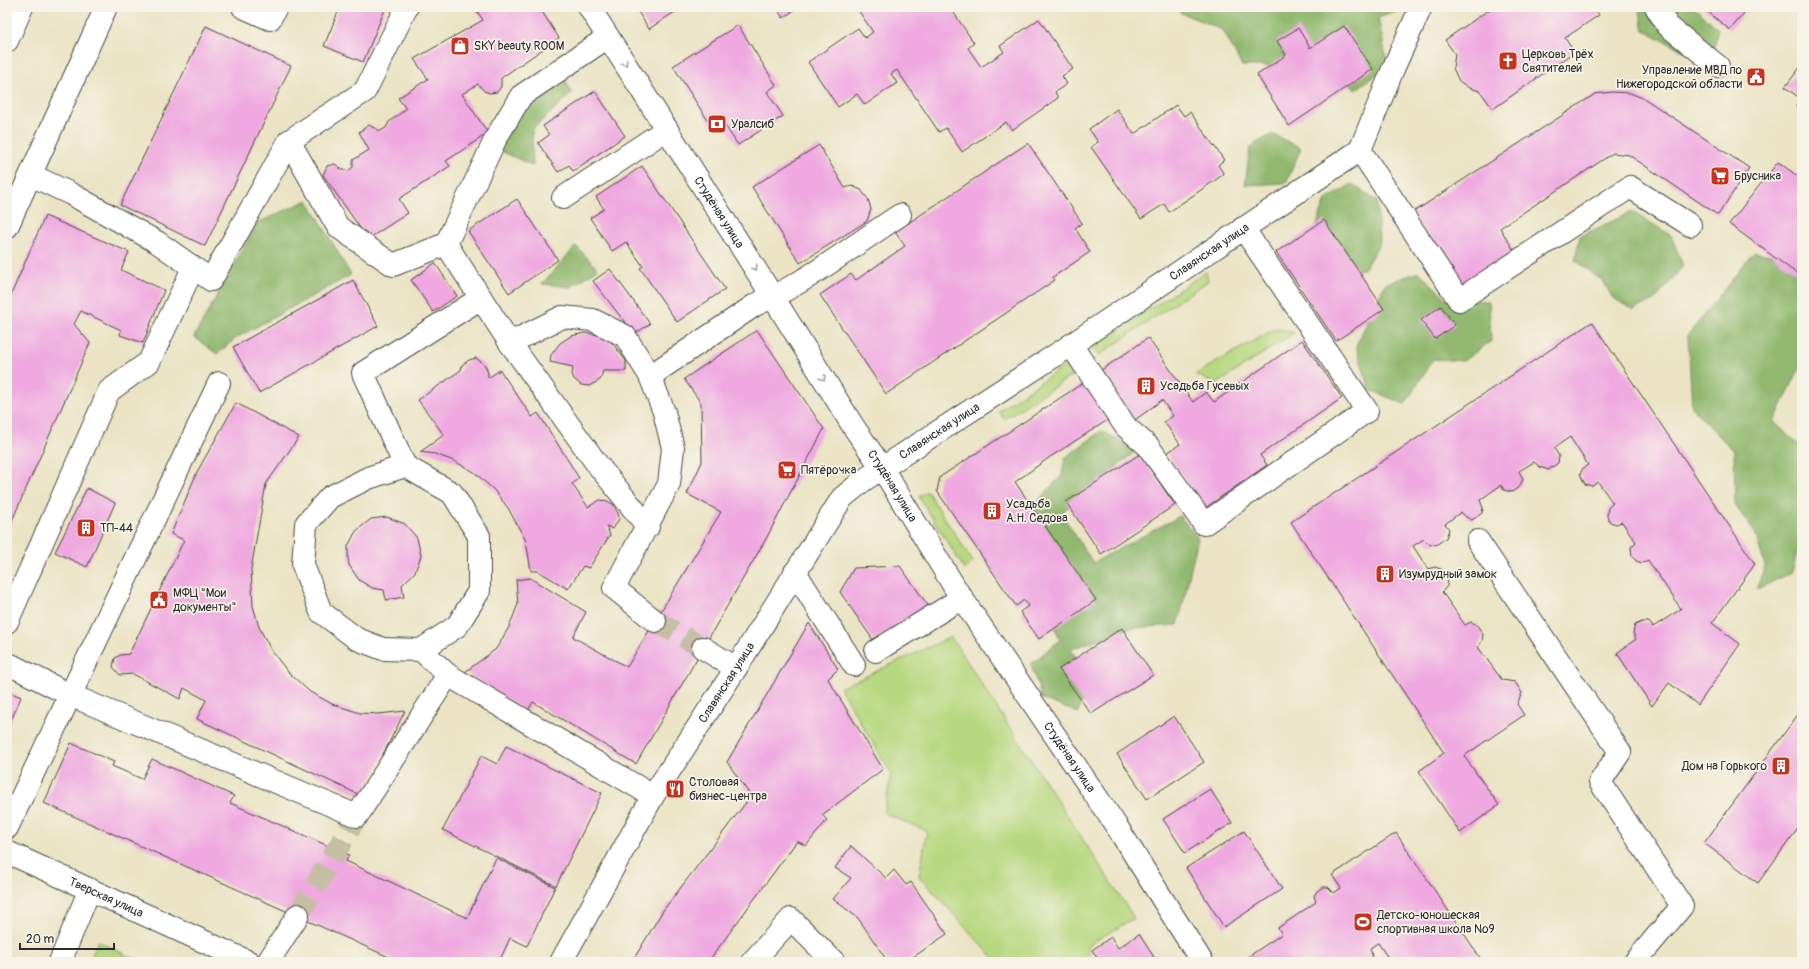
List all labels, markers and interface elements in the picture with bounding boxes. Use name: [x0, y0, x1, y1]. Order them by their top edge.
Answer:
shop icon: SKY beauty ROOM: [449, 35, 471, 57]
place label: SKY beauty ROOM: [474, 39, 565, 54]
place label: Церковь Трёх Святителей: [1522, 47, 1594, 76]
church icon: Церковь Трёх Святителей: [1497, 50, 1519, 72]
one-way arrow: [621, 59, 628, 66]
place label: Управление МВД по Нижегородской области: [1616, 63, 1743, 92]
public building icon: Управление МВД по Нижегородской области: [1745, 66, 1767, 88]
bank icon: Уралсиб: [706, 113, 728, 135]
place label: Уралсиб: [731, 117, 774, 132]
supermarket icon: Брусника: [1709, 165, 1731, 187]
place label: Брусника: [1734, 169, 1782, 184]
street label: Студёная улица: [691, 174, 748, 251]
street label: Славянская улица: [1167, 219, 1252, 284]
one-way arrow: [750, 263, 757, 270]
one-way arrow: [819, 374, 826, 381]
building icon: Усадьба Гусевых: [1135, 375, 1157, 397]
place label: Усадьба Гусевых: [1160, 379, 1249, 394]
street label: Славянская улица: [896, 399, 983, 463]
street label: Студёная улица: [864, 447, 921, 525]
supermarket icon: Пятёрочка: [776, 459, 798, 481]
place label: Пятёрочка: [801, 463, 857, 478]
place label: Усадьба А.Н. Седова: [1006, 497, 1068, 526]
building icon: Усадьба А.Н. Седова: [981, 500, 1003, 522]
building icon: ТП-44: [75, 517, 97, 539]
place label: ТП-44: [100, 521, 133, 536]
building icon: Изумрудный замок: [1374, 563, 1396, 585]
place label: Изумрудный замок: [1399, 567, 1497, 582]
place label: МФЦ "Мои документы": [173, 586, 236, 615]
public building icon: МФЦ "Мои документы": [148, 589, 170, 611]
street label: Славянская улица: [695, 639, 758, 726]
street label: Студёная улица: [1040, 719, 1099, 796]
building icon: Дом на Горького: [1770, 755, 1792, 777]
place label: Дом на Горького: [1681, 759, 1768, 774]
place label: Столовая бизнес-центра: [689, 775, 767, 804]
restaurant icon: Столовая бизнес-центра: [664, 778, 686, 800]
street label: Тверская улица: [67, 874, 146, 921]
place label: Детско-юношеская спортивная школа №9: [1376, 908, 1495, 937]
sports icon: Детско-юношеская спортивная школа №9: [1352, 911, 1374, 933]
scale bar: [20, 925, 114, 951]
text: 20 m: [26, 932, 55, 947]

